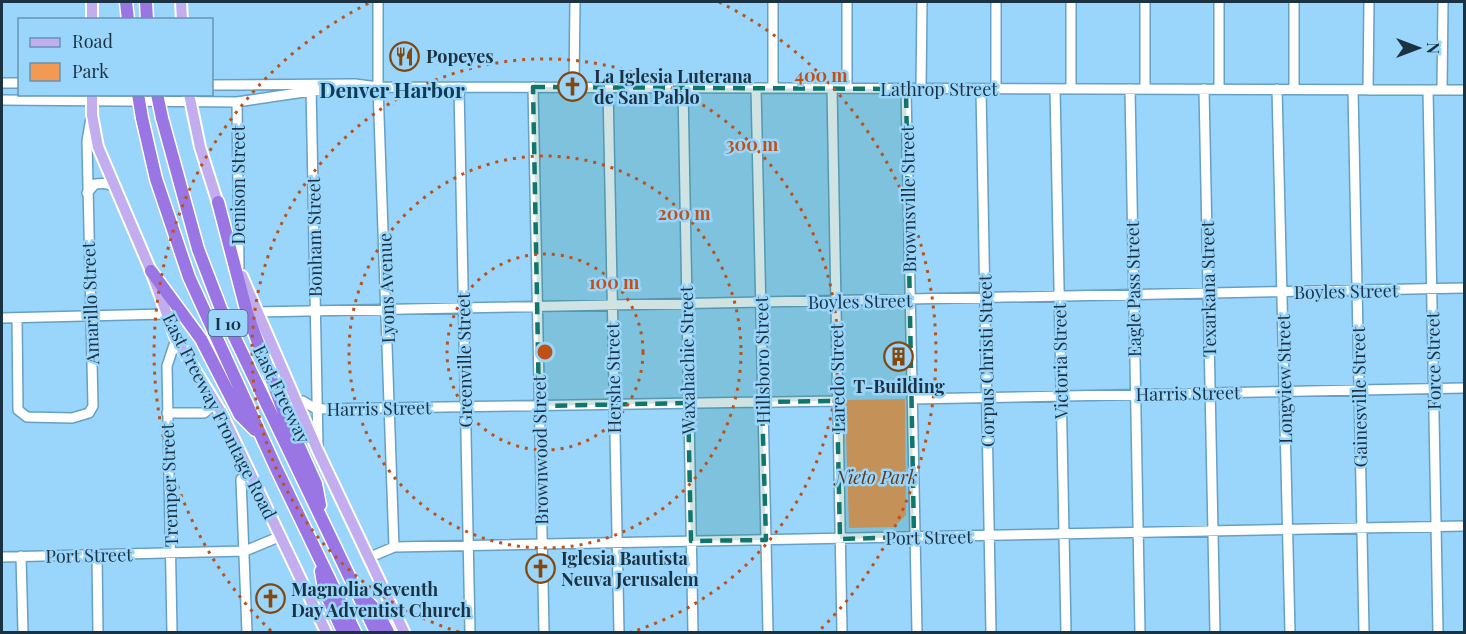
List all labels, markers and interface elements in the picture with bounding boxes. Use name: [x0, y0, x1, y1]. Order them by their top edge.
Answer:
legend: [18, 18, 213, 96]
north arrow: [1388, 18, 1448, 78]
text: Road: [72, 29, 113, 53]
restaurant icon: Popeyes: [389, 40, 421, 72]
text: N: [1423, 42, 1444, 54]
place label: Popeyes: [426, 44, 494, 68]
text: Park: [72, 59, 109, 83]
text: 400 m: [794, 63, 848, 87]
place label: La Iglesia Luterana de San Pablo: [594, 64, 753, 109]
church icon: La Iglesia Luterana de San Pablo: [557, 70, 589, 102]
district label: Denver Harbor: [319, 75, 465, 103]
street label: Lathrop Street: [880, 77, 998, 101]
street label: Denison Street: [226, 125, 250, 245]
street label: Brownsville Street: [895, 125, 921, 273]
text: 300 m: [726, 132, 779, 156]
street label: Bonham Street: [301, 176, 327, 297]
text: 200 m: [657, 201, 711, 225]
street label: Eagle Pass Street: [1120, 220, 1146, 357]
street label: Texarkana Street: [1195, 220, 1221, 357]
street label: Lyons Avenue: [372, 232, 400, 344]
street label: Amarillo Street: [76, 241, 104, 366]
text: 100 m: [589, 270, 640, 294]
street label: Corpus Christi Street: [972, 274, 1000, 447]
street label: Boyles Street: [1294, 278, 1399, 304]
street label: Waxahachie Street: [674, 285, 700, 436]
street label: Boyles Street: [808, 288, 913, 314]
street label: Greenville Street: [451, 292, 477, 428]
street label: Hillsboro Street: [749, 295, 775, 424]
street label: Victoria Street: [1047, 302, 1073, 420]
street label: East Freeway Frontage Road: [158, 309, 283, 523]
road number: I 10: [208, 310, 248, 336]
street label: Force Street: [1420, 311, 1446, 410]
street label: Longview Street: [1271, 313, 1297, 444]
street label: Hershe Street: [600, 322, 626, 434]
street label: Laredo Street: [824, 322, 850, 433]
street label: Gainesville Street: [1346, 326, 1372, 468]
street label: East Freeway: [248, 341, 316, 447]
building icon: T-Building: [883, 341, 915, 373]
centre of rings: [535, 342, 555, 362]
street label: Brownwood Street: [527, 374, 553, 525]
place label: T-Building: [853, 374, 945, 398]
street label: Harris Street: [1135, 380, 1241, 406]
street label: Harris Street: [326, 395, 432, 421]
street label: Tremper Street: [155, 422, 183, 547]
park label: Nieto Park: [833, 465, 917, 489]
street label: Port Street: [885, 524, 973, 550]
street label: Port Street: [45, 542, 133, 568]
place label: Iglesia Bautista Neuva Jerusalem: [561, 546, 699, 591]
church icon: Iglesia Bautista Neuva Jerusalem: [524, 552, 556, 584]
place label: Magnolia Seventh Day Adventist Church: [291, 577, 471, 622]
church icon: Magnolia Seventh Day Adventist Church: [254, 583, 286, 615]

